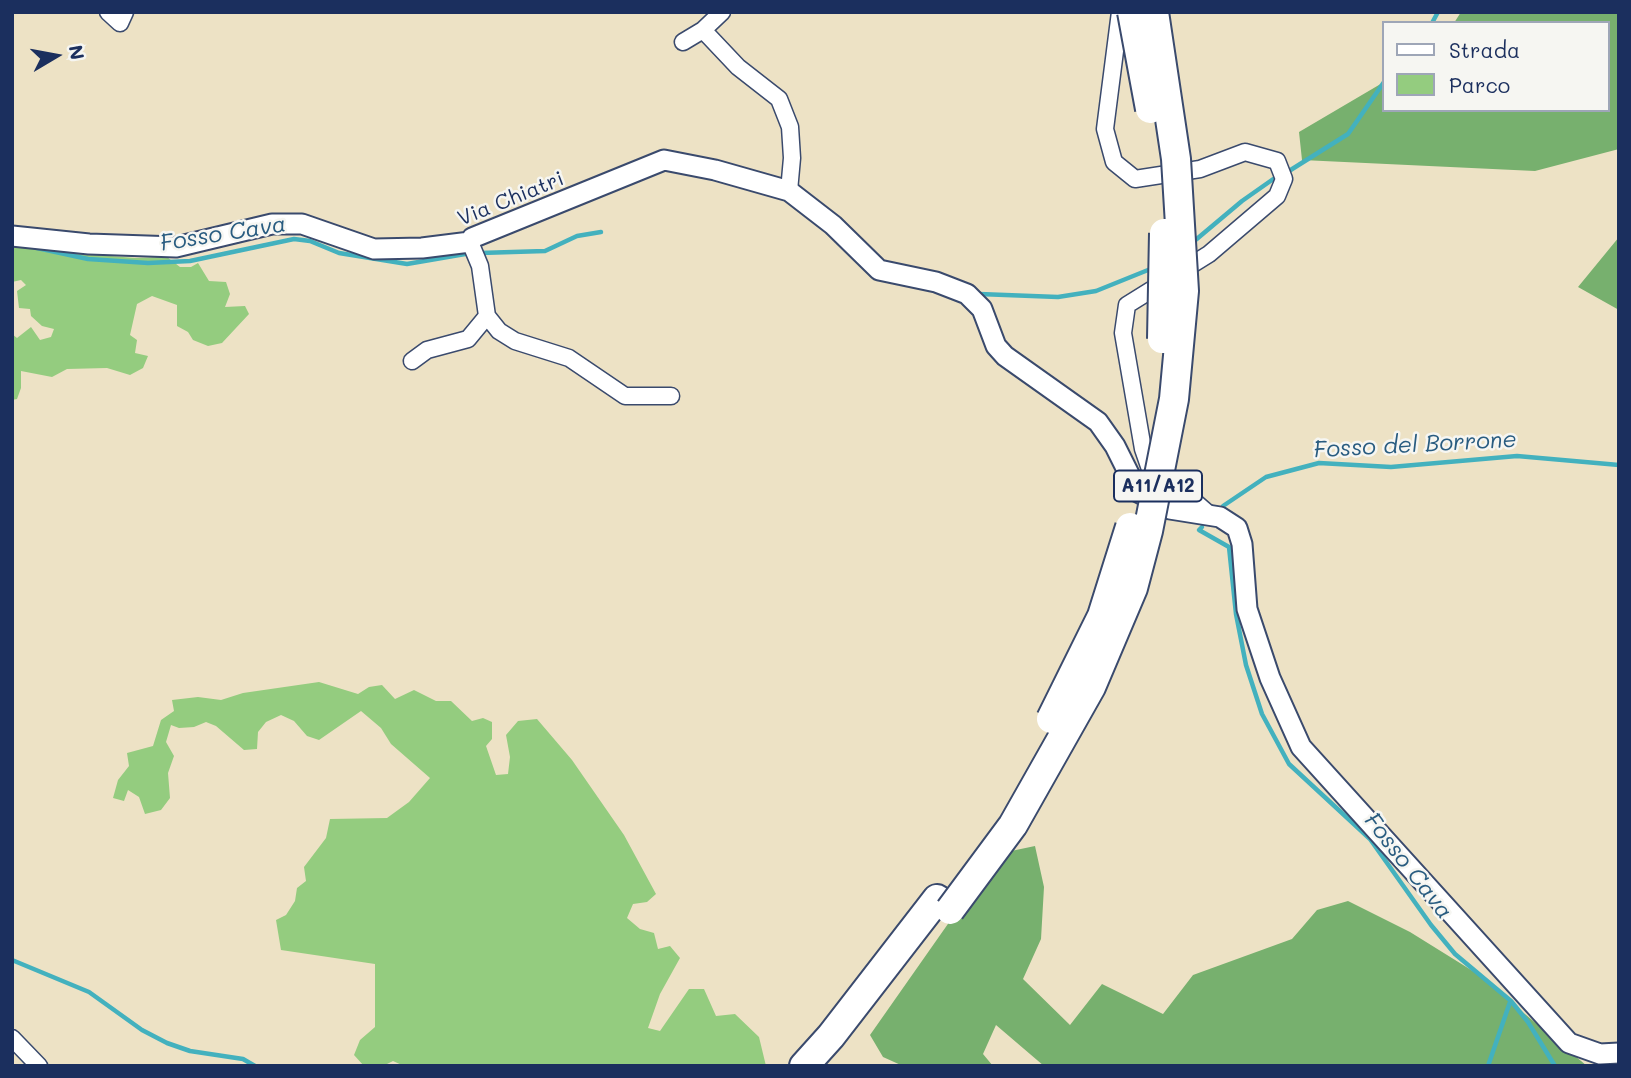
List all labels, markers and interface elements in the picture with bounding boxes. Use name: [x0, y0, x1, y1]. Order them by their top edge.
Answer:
north arrow: [21, 21, 91, 91]
legend: [1382, 21, 1610, 112]
text: Strada: [1449, 36, 1520, 63]
text: N: [64, 43, 91, 62]
text: Parco: [1449, 71, 1510, 98]
street label: Via Chiatri: [454, 166, 568, 232]
water label: Fosso Cava: [158, 210, 288, 258]
water label: Fosso del Borrone: [1313, 426, 1517, 464]
road number: A11/A12: [1114, 471, 1202, 502]
water label: Fosso Cava: [1358, 807, 1458, 925]

